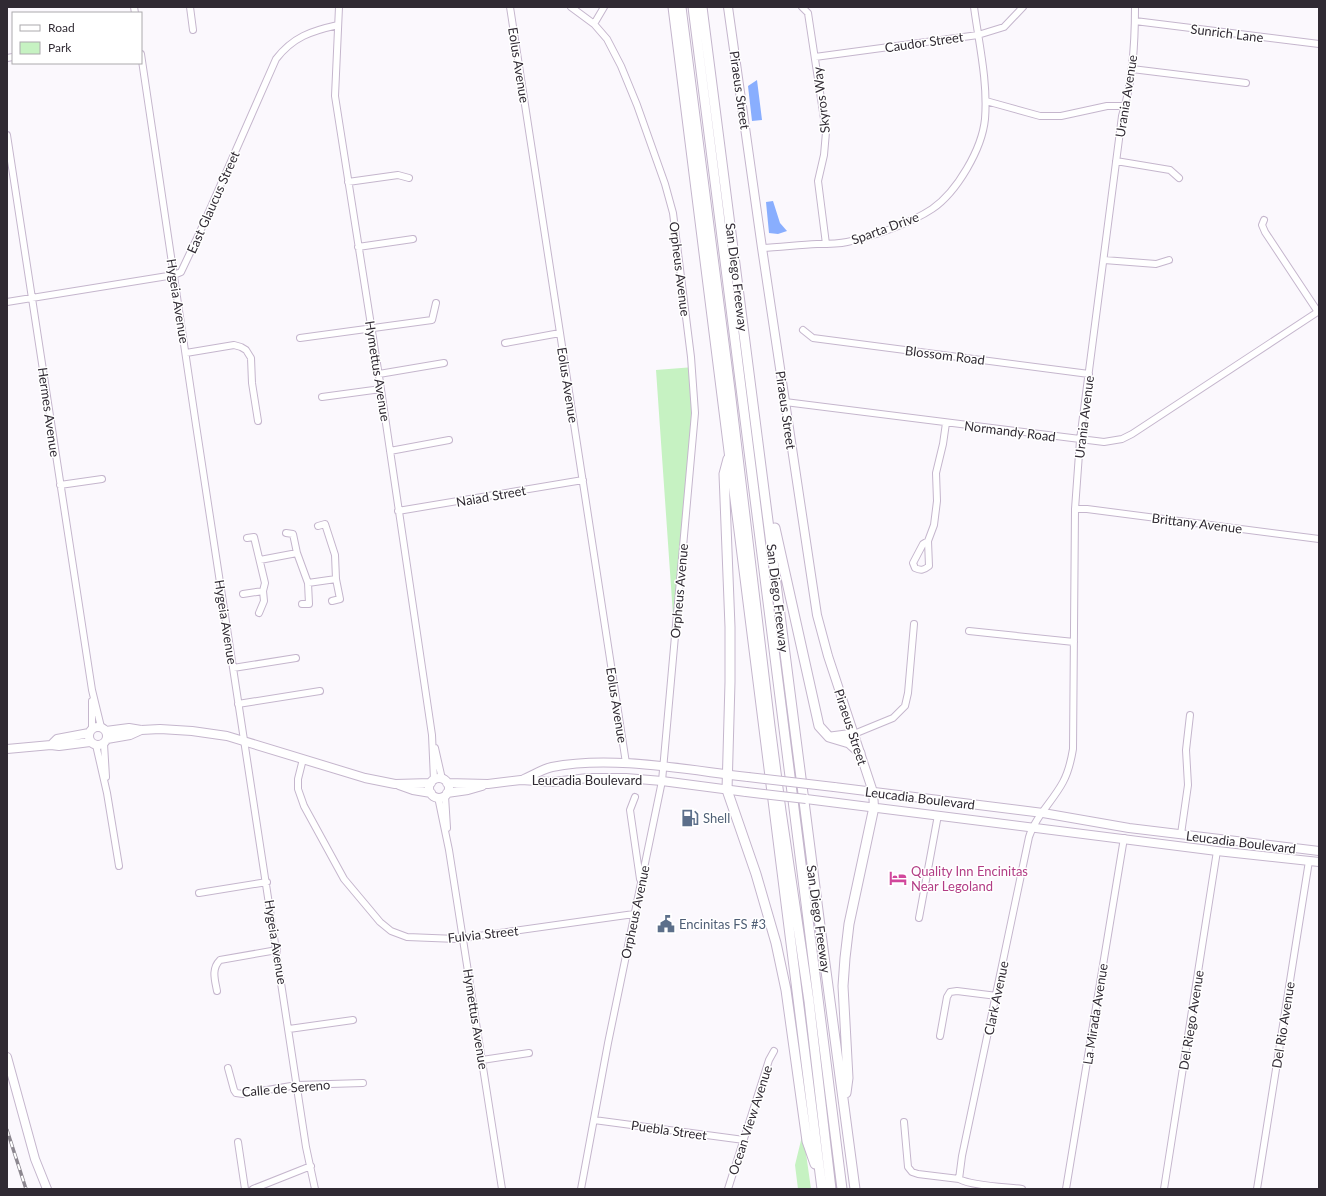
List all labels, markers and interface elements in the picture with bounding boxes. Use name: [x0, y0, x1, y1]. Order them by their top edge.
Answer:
legend: [12, 12, 142, 64]
text: Road: [48, 20, 75, 35]
street label: Sunrich Lane: [1190, 21, 1264, 45]
street label: Eolus Avenue: [505, 26, 533, 104]
street label: Caudor Street: [884, 29, 965, 55]
text: Park: [48, 40, 72, 55]
street label: Piraeus Street: [727, 50, 753, 131]
street label: Urania Avenue: [1112, 54, 1140, 138]
street label: Skyros Way: [809, 66, 833, 134]
street label: East Glaucus Street: [183, 148, 243, 256]
street label: Sparta Drive: [849, 208, 921, 248]
street label: Orpheus Avenue: [666, 221, 694, 317]
street label: San Diego Freeway: [722, 222, 752, 332]
street label: Hygeia Avenue: [163, 258, 193, 345]
street label: Hymettus Avenue: [362, 320, 394, 423]
street label: Blossom Road: [904, 342, 986, 368]
street label: Eolus Avenue: [554, 346, 582, 424]
street label: Hermes Avenue: [35, 366, 63, 458]
street label: Piraeus Street: [773, 370, 799, 451]
street label: Urania Avenue: [1071, 375, 1097, 459]
street label: Normandy Road: [963, 417, 1057, 445]
street label: Naiad Street: [455, 482, 527, 510]
street label: Brittany Avenue: [1151, 510, 1243, 536]
street label: Orpheus Avenue: [667, 543, 691, 639]
street label: San Diego Freeway: [763, 543, 793, 653]
street label: Hygeia Avenue: [211, 579, 241, 666]
street label: Eolus Avenue: [603, 666, 631, 744]
street label: Piraeus Street: [831, 687, 871, 767]
street label: Leucadia Boulevard: [532, 772, 642, 788]
street label: Leucadia Boulevard: [864, 783, 976, 813]
fuel station icon: Shell: [680, 808, 700, 828]
place label: Shell: [703, 810, 730, 826]
street label: Leucadia Boulevard: [1185, 827, 1297, 857]
place label: Quality Inn Encinitas Near Legoland: [911, 863, 1028, 894]
street label: Orpheus Avenue: [617, 864, 653, 960]
street label: San Diego Freeway: [803, 864, 835, 974]
hotel icon: Quality Inn Encinitas Near Legoland: [888, 868, 908, 888]
street label: Hygeia Avenue: [261, 899, 291, 986]
public building icon: Encinitas FS #3: [656, 914, 676, 934]
place label: Encinitas FS #3: [679, 916, 766, 932]
street label: Fulvia Street: [447, 922, 519, 946]
street label: Clark Avenue: [980, 959, 1012, 1037]
street label: La Mirada Avenue: [1079, 962, 1111, 1066]
street label: Hymettus Avenue: [460, 968, 492, 1071]
street label: Del Riego Avenue: [1175, 969, 1207, 1071]
street label: Del Rio Avenue: [1268, 980, 1298, 1069]
street label: Ocean View Avenue: [725, 1063, 775, 1177]
street label: Calle de Sereno: [241, 1076, 331, 1100]
street label: Puebla Street: [630, 1117, 708, 1143]

